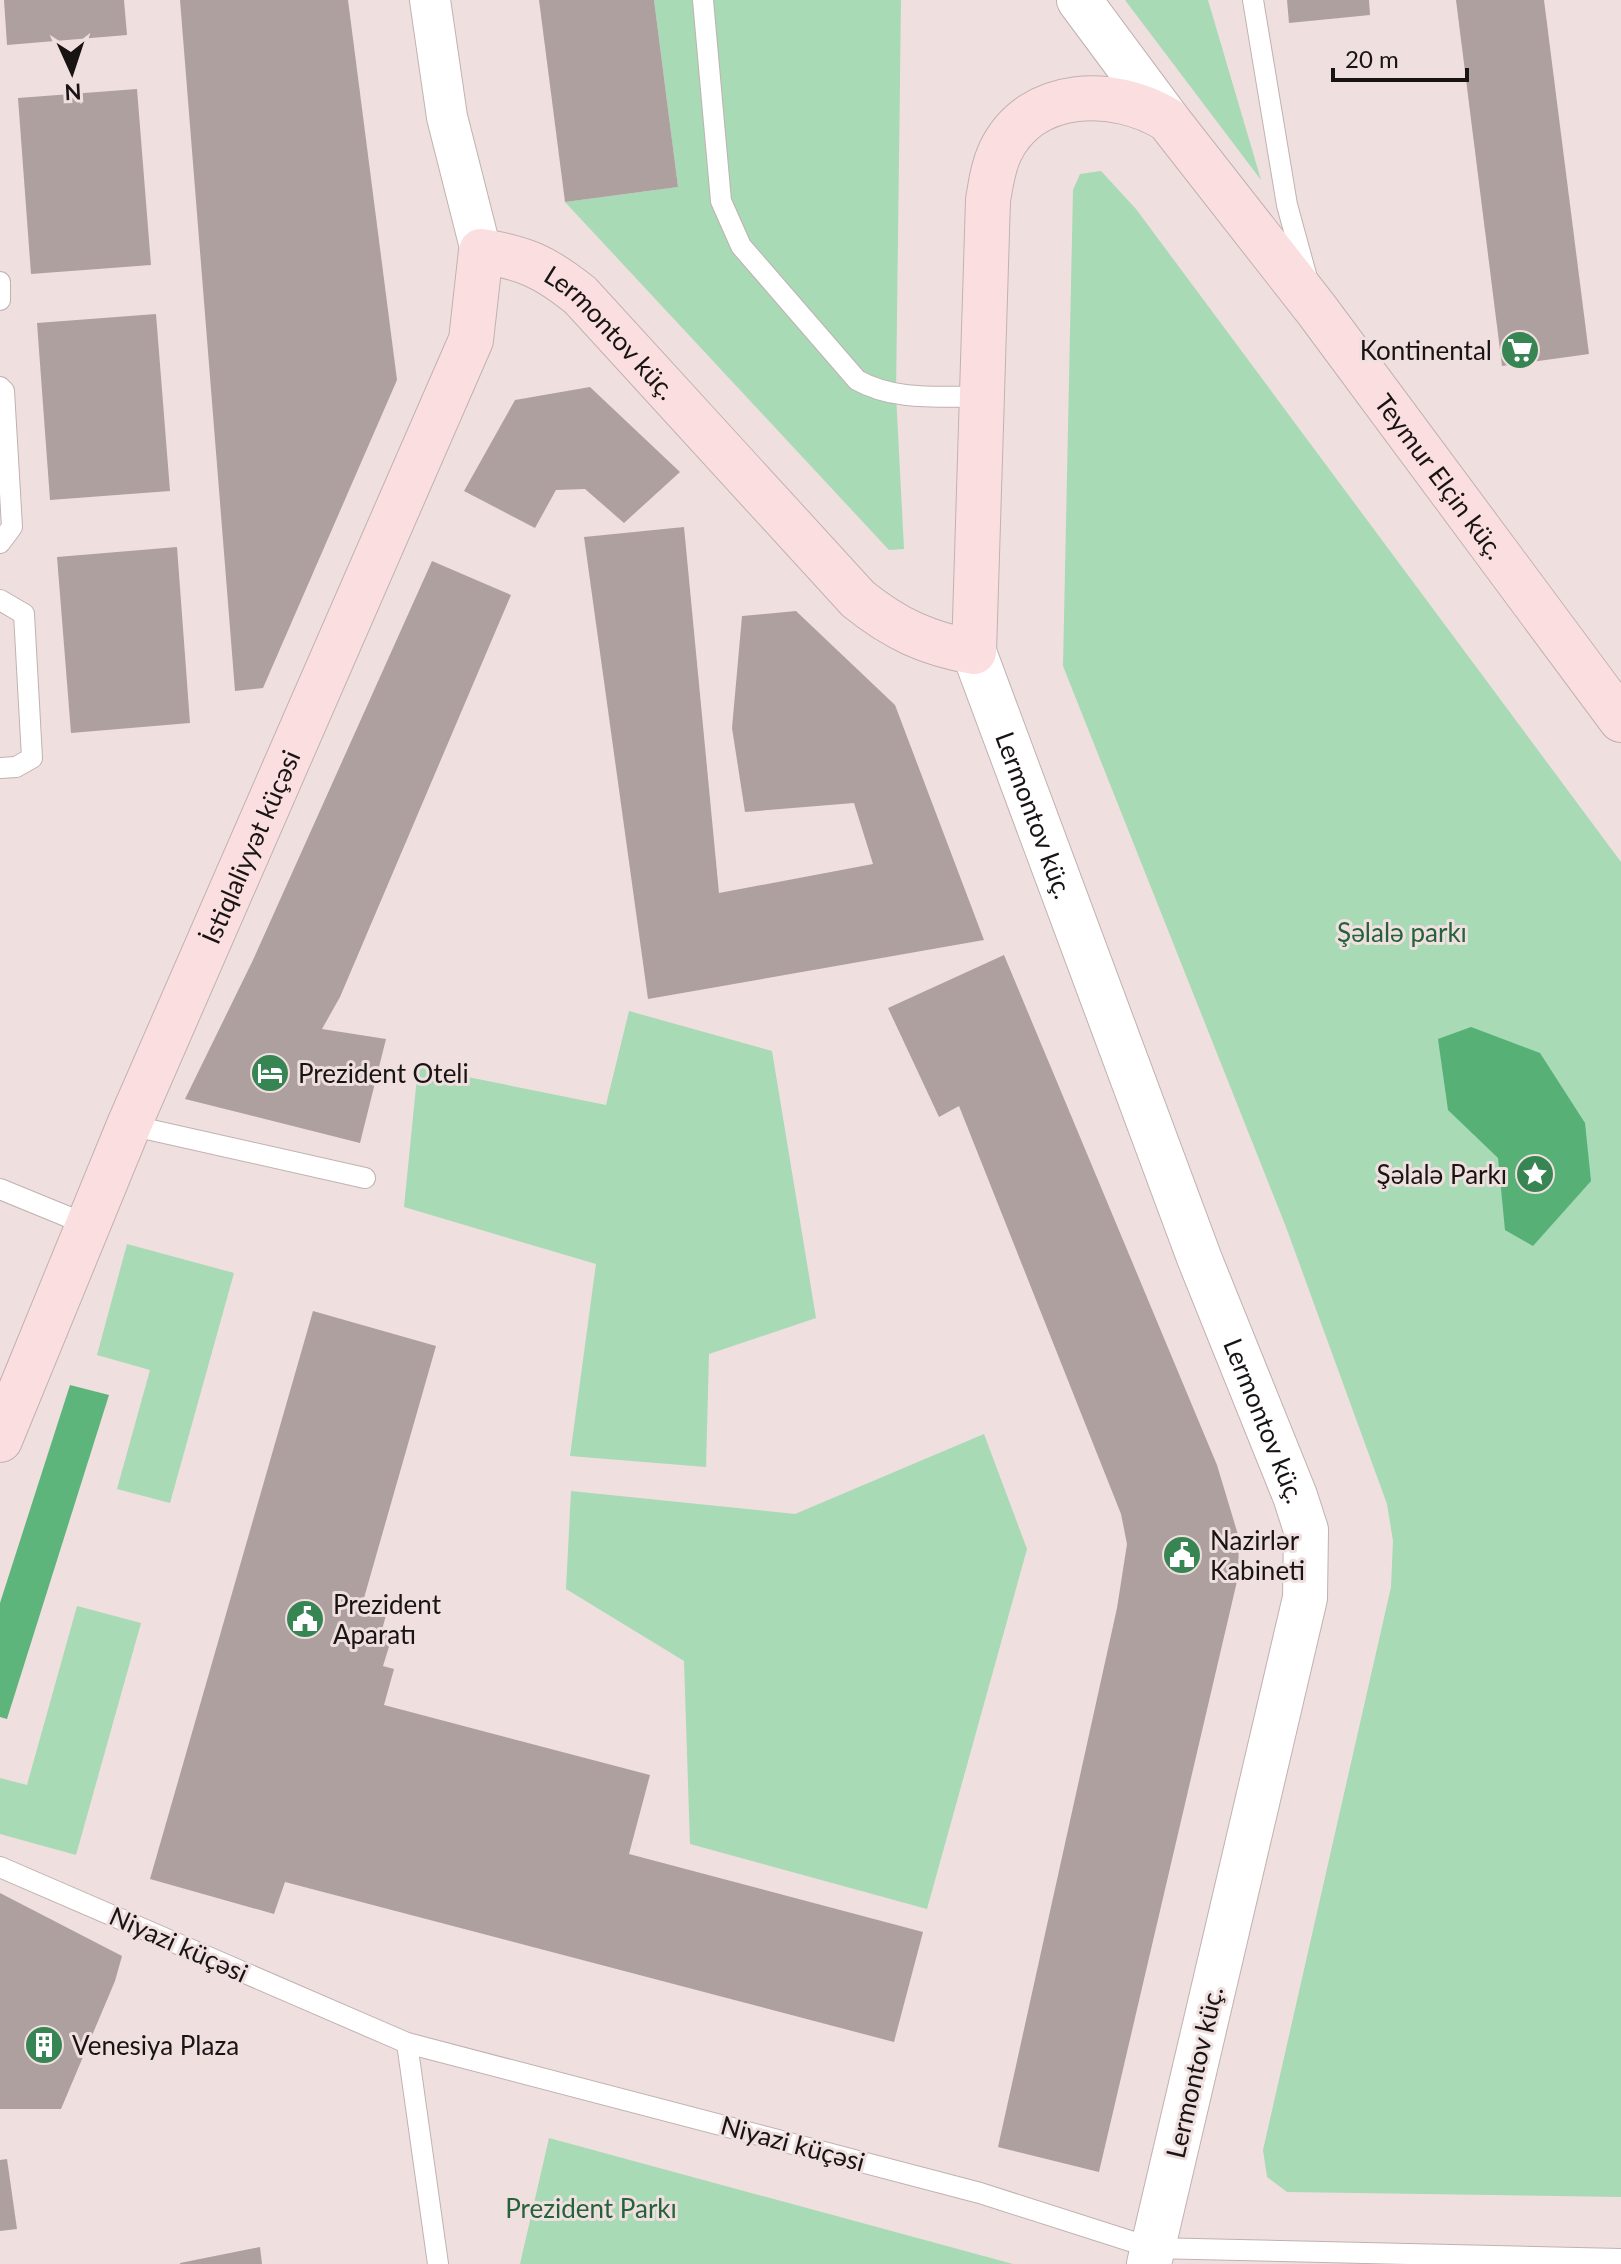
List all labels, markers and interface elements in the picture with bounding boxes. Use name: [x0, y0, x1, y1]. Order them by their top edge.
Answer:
north arrow: [32, 32, 112, 112]
scale bar: [1333, 32, 1467, 82]
text: 20 m: [1345, 44, 1399, 73]
text: N: [64, 79, 82, 106]
street label: Lermontov küç.: [539, 258, 683, 406]
supermarket icon: Kontinental: [1499, 329, 1541, 371]
place label: Kontinental: [1360, 334, 1492, 366]
street label: Teymur Elçin küç.: [1368, 387, 1512, 565]
street label: Lermontov küç.: [989, 727, 1080, 903]
street label: İstiqlaliyyət küçəsi: [194, 745, 306, 948]
park label: Şəlalə parkı: [1337, 916, 1467, 948]
hotel icon: Prezident Oteli: [249, 1052, 291, 1094]
place label: Prezident Oteli: [298, 1057, 469, 1089]
place icon: Şəlalə Parkı: [1514, 1153, 1556, 1195]
place label: Şəlalə Parkı: [1377, 1158, 1507, 1190]
street label: Lermontov küç.: [1217, 1333, 1312, 1507]
place label: Nazirlər Kabineti: [1210, 1524, 1305, 1586]
public building icon: Nazirlər Kabineti: [1161, 1534, 1203, 1576]
place label: Prezident Aparatı: [333, 1588, 442, 1650]
public building icon: Prezident Aparatı: [284, 1598, 326, 1640]
street label: Niyazi küçəsi: [105, 1899, 253, 1989]
street label: Lermontov küç.: [1159, 1983, 1229, 2161]
building icon: Venesiya Plaza: [23, 2024, 65, 2066]
place label: Venesiya Plaza: [72, 2029, 239, 2061]
street label: Niyazi küçəsi: [717, 2108, 869, 2178]
park label: Prezident Parkı: [505, 2192, 677, 2224]

